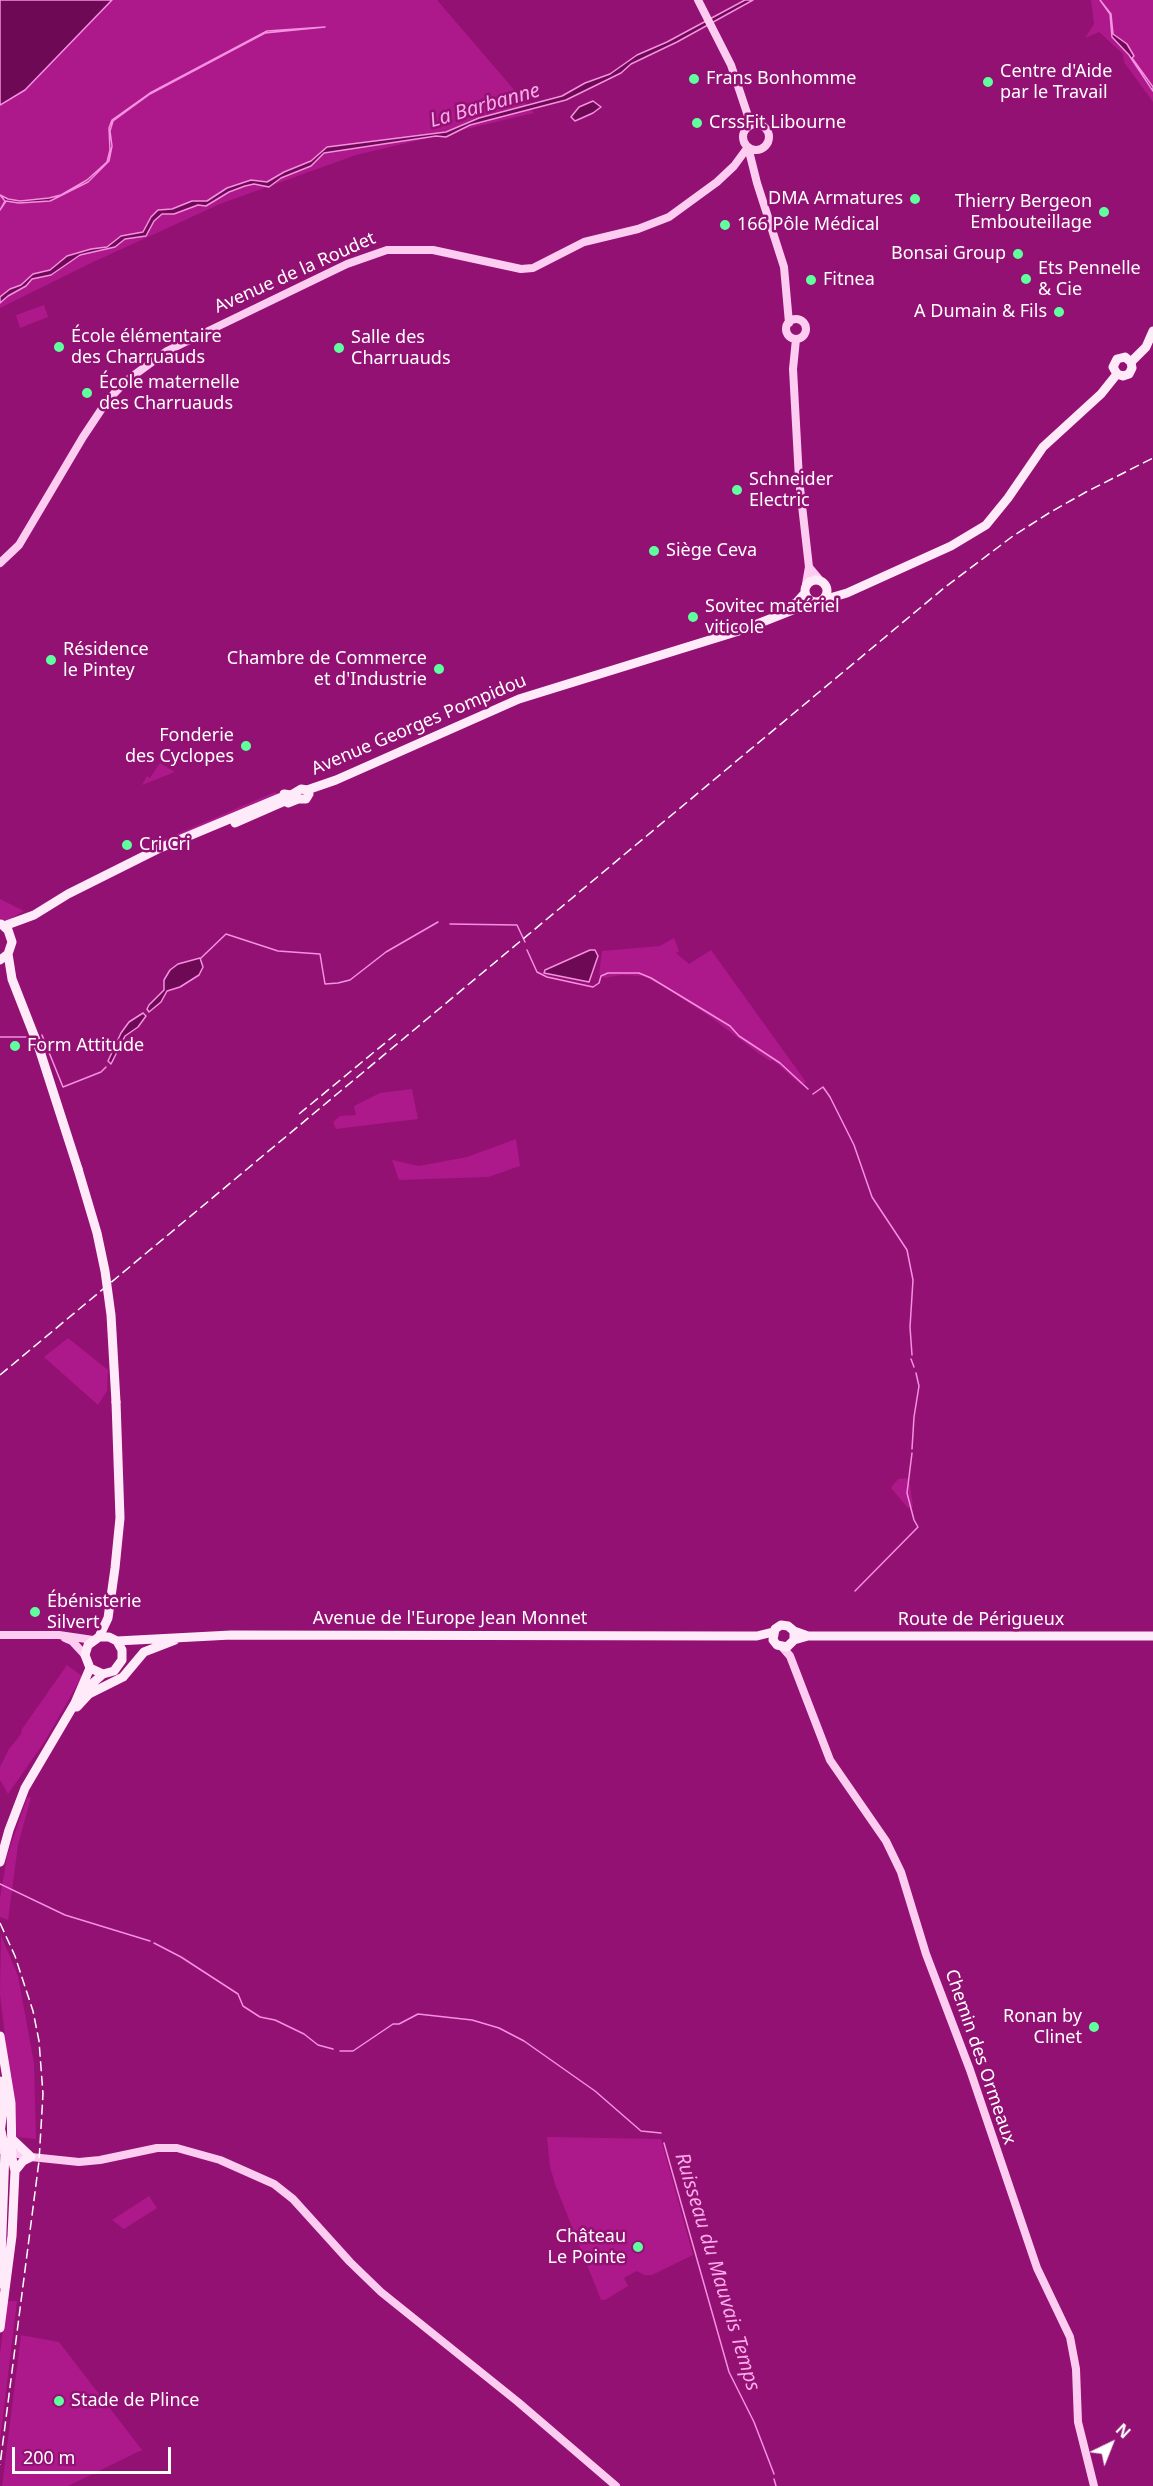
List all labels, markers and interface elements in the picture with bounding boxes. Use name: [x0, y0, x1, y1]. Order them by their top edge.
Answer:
place label: Centre d'Aide par le Travail: [1000, 61, 1112, 104]
place label: Frans Bonhomme: [706, 68, 856, 90]
marker: Frans Bonhomme: [687, 72, 701, 86]
marker: Centre d'Aide par le Travail: [981, 75, 995, 89]
water label: La Barbanne: [427, 79, 543, 133]
place label: CrssFit Libourne: [709, 112, 846, 134]
marker: CrssFit Libourne: [690, 116, 704, 130]
place label: DMA Armatures: [768, 188, 903, 210]
place label: Thierry Bergeon Embouteillage: [955, 191, 1092, 234]
marker: DMA Armatures: [908, 192, 922, 206]
marker: Thierry Bergeon Embouteillage: [1097, 205, 1111, 219]
place label: 166 Pôle Médical: [737, 214, 879, 236]
marker: 166 Pôle Médical: [718, 218, 732, 232]
street label: Avenue de la Roudet: [211, 228, 379, 318]
place label: Bonsai Group: [891, 243, 1006, 265]
marker: Bonsai Group: [1011, 247, 1025, 261]
place label: Ets Pennelle & Cie: [1038, 258, 1141, 300]
place label: Fitnea: [823, 269, 875, 291]
marker: Ets Pennelle & Cie: [1019, 272, 1033, 286]
marker: Fitnea: [804, 273, 818, 287]
place label: A Dumain & Fils: [914, 301, 1047, 323]
marker: A Dumain & Fils: [1052, 305, 1066, 319]
place label: École élémentaire des Charruauds: [71, 326, 222, 368]
place label: Salle des Charruauds: [351, 327, 451, 370]
marker: École élémentaire des Charruauds: [52, 340, 66, 354]
marker: Salle des Charruauds: [332, 341, 346, 355]
place label: École maternelle des Charruauds: [99, 372, 240, 415]
marker: École maternelle des Charruauds: [80, 386, 94, 400]
place label: Schneider Electric: [749, 469, 833, 512]
marker: Schneider Electric: [730, 483, 744, 497]
place label: Siège Ceva: [666, 540, 757, 562]
marker: Siège Ceva: [647, 544, 661, 558]
place label: Sovitec matériel viticole: [705, 596, 840, 638]
marker: Sovitec matériel viticole: [686, 610, 700, 624]
place label: Résidence le Pintey: [63, 639, 149, 682]
place label: Chambre de Commerce et d'Industrie: [227, 648, 427, 690]
marker: Résidence le Pintey: [44, 653, 58, 667]
marker: Chambre de Commerce et d'Industrie: [432, 662, 446, 676]
street label: Avenue Georges Pompidou: [308, 670, 530, 780]
place label: Fonderie des Cyclopes: [125, 725, 234, 768]
marker: Fonderie des Cyclopes: [239, 739, 253, 753]
place label: Cri Cri: [139, 834, 191, 856]
marker: Cri Cri: [120, 838, 134, 852]
place label: Form Attitude: [27, 1035, 144, 1057]
marker: Form Attitude: [8, 1039, 22, 1053]
place label: Ébénisterie Silvert: [47, 1591, 141, 1634]
marker: Ébénisterie Silvert: [28, 1605, 42, 1619]
street label: Avenue de l'Europe Jean Monnet: [313, 1608, 587, 1630]
street label: Route de Périgueux: [898, 1609, 1064, 1631]
street label: Chemin des Ormeaux: [940, 1967, 1020, 2147]
place label: Ronan by Clinet: [1003, 2006, 1082, 2048]
marker: Ronan by Clinet: [1087, 2020, 1101, 2034]
water label: Ruisseau du Mauvais Temps: [669, 2150, 765, 2394]
place label: Château Le Pointe: [548, 2226, 626, 2268]
marker: Château Le Pointe: [631, 2240, 645, 2254]
place label: Stade de Plince: [71, 2390, 199, 2412]
marker: Stade de Plince: [52, 2394, 66, 2408]
north arrow: [1081, 2414, 1141, 2474]
text: N: [1111, 2418, 1136, 2443]
scale bar: [15, 2435, 174, 2473]
text: 200 m: [23, 2445, 75, 2469]

